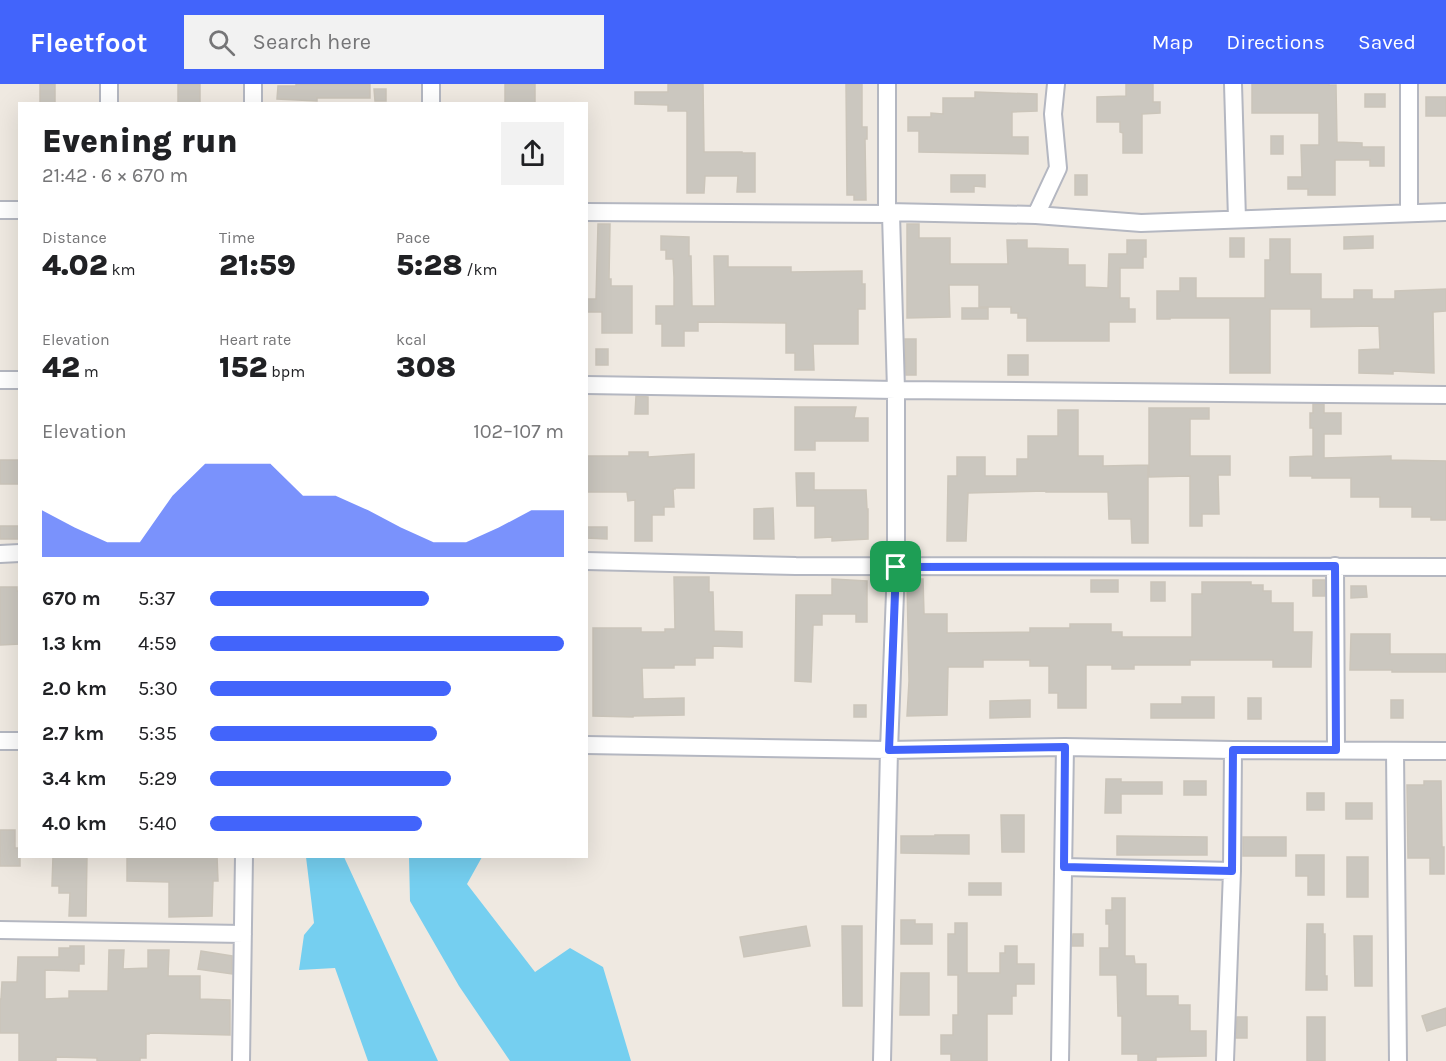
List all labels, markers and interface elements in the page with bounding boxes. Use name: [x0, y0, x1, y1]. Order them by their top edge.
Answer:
search box: [184, 15, 604, 69]
text: Fleetfoot: [30, 26, 148, 59]
icon: search: [205, 26, 238, 59]
text: Search here: [253, 29, 371, 55]
text: Map: [1152, 30, 1193, 54]
text: Directions: [1226, 30, 1325, 54]
text: Saved: [1358, 30, 1416, 54]
text: Evening run: [42, 122, 238, 160]
button: share: [501, 122, 564, 185]
text: 21:42 · 6 × 670 m: [42, 164, 188, 187]
text: Distance: [42, 228, 107, 247]
text: Time: [219, 228, 255, 247]
text: Pace: [396, 228, 430, 247]
text: 4.02: [42, 247, 108, 283]
text: 21:59: [219, 247, 296, 283]
text: 5:28: [396, 247, 463, 283]
text: km: [108, 260, 136, 279]
text: /km: [463, 260, 497, 279]
text: Elevation: [42, 330, 110, 349]
text: Heart rate: [219, 330, 291, 349]
text: kcal: [396, 330, 427, 349]
text: 42: [42, 349, 80, 385]
text: 152: [219, 349, 268, 385]
text: 308: [396, 349, 456, 385]
text: m: [80, 362, 99, 381]
text: bpm: [268, 362, 305, 381]
text: Elevation: [42, 420, 127, 443]
text: 102–107 m: [473, 420, 564, 443]
pin: [870, 541, 921, 592]
icon: arrive: [879, 550, 912, 583]
text: 670 m: [42, 587, 101, 610]
text: 5:37: [138, 587, 175, 610]
text: 1.3 km: [42, 632, 102, 655]
text: 4:59: [138, 632, 177, 655]
text: 2.0 km: [42, 677, 107, 700]
text: 5:30: [138, 677, 178, 700]
text: 2.7 km: [42, 722, 104, 745]
text: 5:35: [138, 722, 177, 745]
text: 3.4 km: [42, 767, 107, 790]
text: 5:29: [138, 767, 177, 790]
text: 4.0 km: [42, 812, 107, 835]
text: 5:40: [138, 812, 177, 835]

